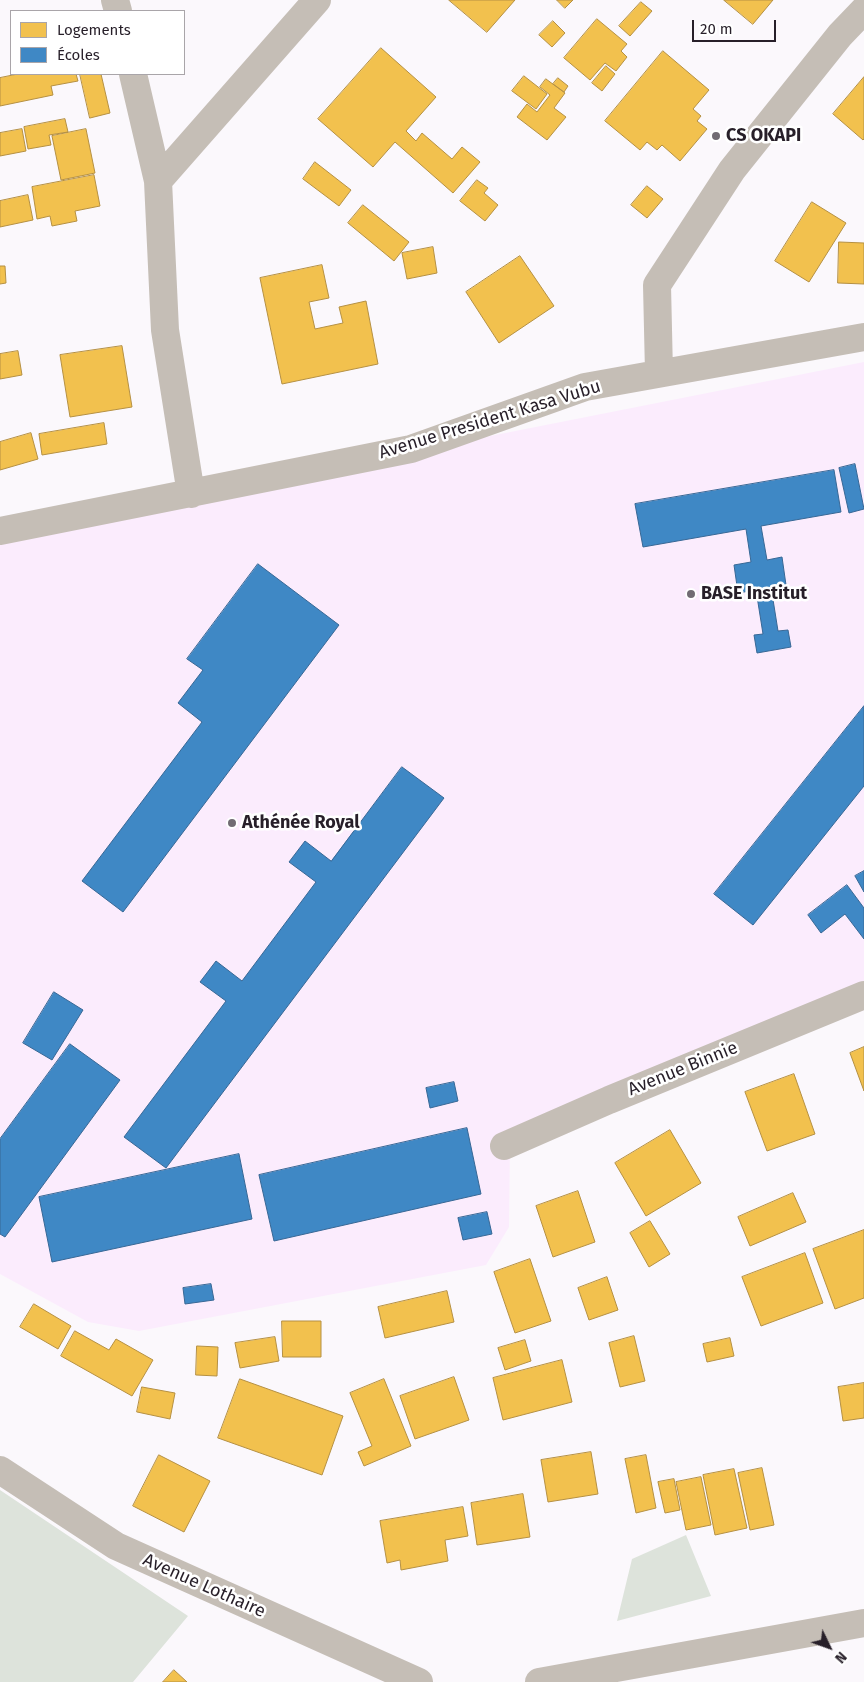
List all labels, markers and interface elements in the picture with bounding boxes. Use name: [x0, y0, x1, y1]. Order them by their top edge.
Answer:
legend: [10, 10, 185, 75]
scale bar: [694, 10, 778, 42]
text: 20 m: [700, 20, 733, 38]
text: Logements: [57, 21, 131, 39]
text: Écoles: [57, 46, 100, 64]
place label: CS OKAPI: [726, 125, 801, 147]
marker: CS OKAPI: [710, 130, 722, 142]
street label: Avenue President Kasa Vubu: [376, 376, 604, 464]
place label: BASE Institut: [701, 583, 807, 605]
marker: BASE Institut: [685, 588, 697, 600]
place label: Athénée Royal: [242, 812, 360, 834]
marker: Athénée Royal: [226, 817, 238, 829]
street label: Avenue Binnie: [625, 1037, 741, 1101]
street label: Avenue Lothaire: [139, 1549, 269, 1623]
north arrow: [804, 1622, 854, 1672]
text: N: [831, 1648, 850, 1667]

